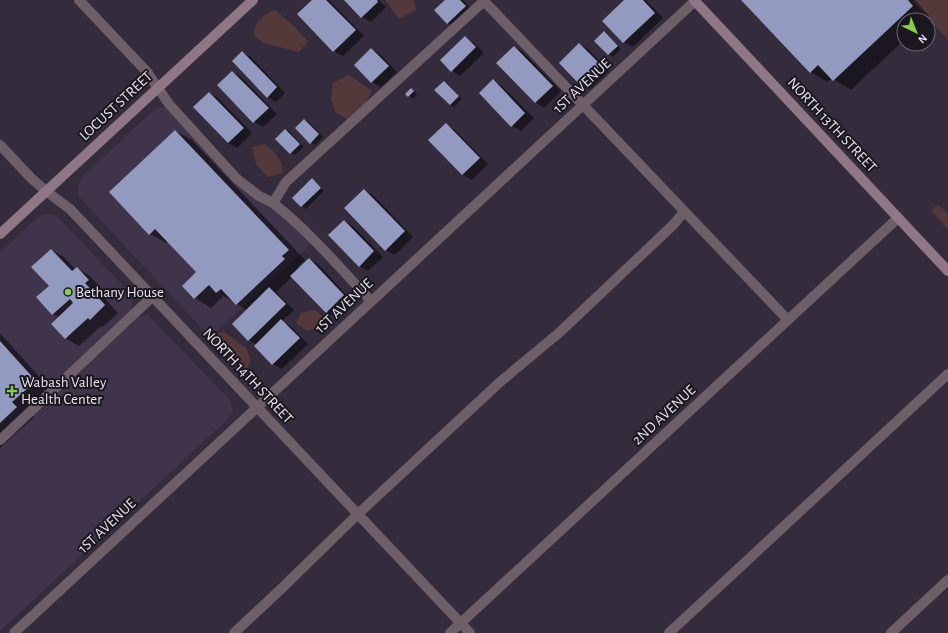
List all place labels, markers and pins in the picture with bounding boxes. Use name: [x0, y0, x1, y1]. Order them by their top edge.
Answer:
place label: Bethany House: [76, 285, 164, 300]
marker: Bethany House: [63, 287, 73, 297]
place label: Wabash Valley Health Center: [21, 375, 107, 407]
marker: Wabash Valley Health Center: [6, 385, 18, 397]

